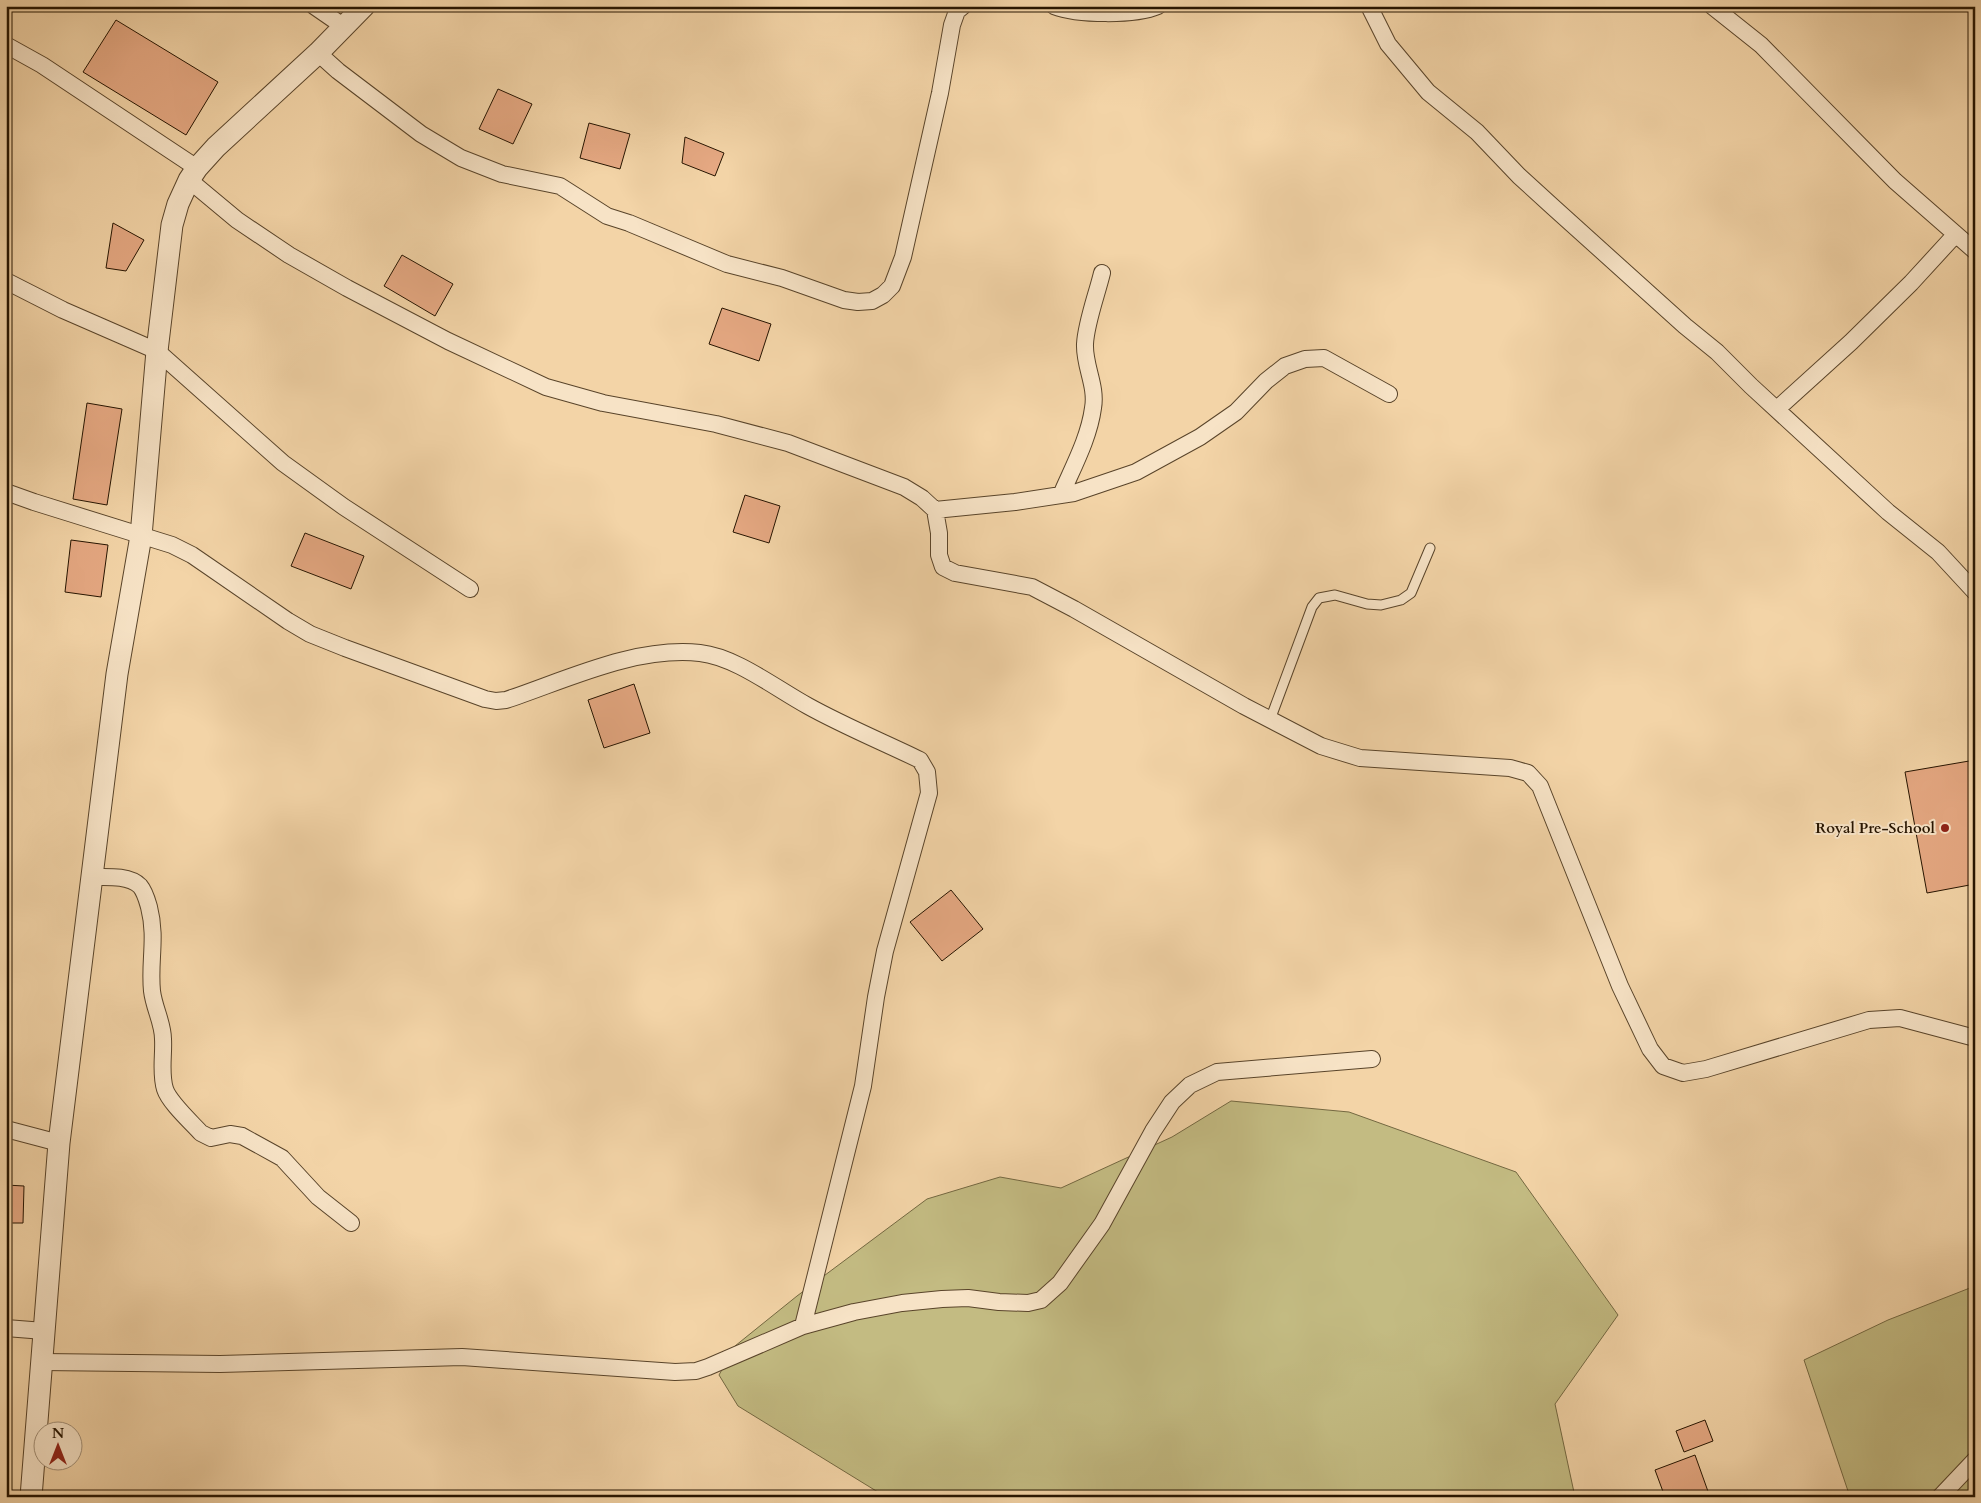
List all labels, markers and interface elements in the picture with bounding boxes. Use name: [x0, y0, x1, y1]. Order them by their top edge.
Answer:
place label: Royal Pre-School: [1815, 818, 1936, 838]
marker: Royal Pre-School: [1939, 822, 1951, 834]
north arrow: [32, 1420, 82, 1470]
text: N: [52, 1424, 64, 1443]

